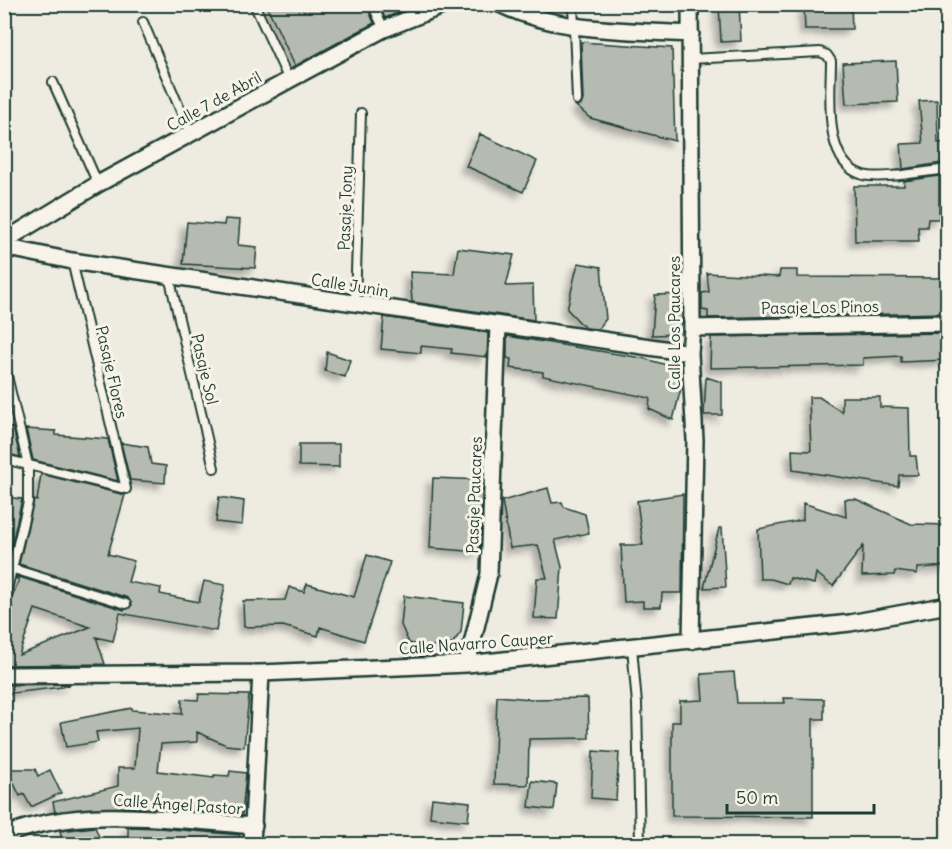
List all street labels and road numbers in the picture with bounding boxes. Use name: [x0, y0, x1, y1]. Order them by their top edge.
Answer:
street label: Calle 7 de Abril: [163, 67, 265, 135]
street label: Pasaje Tony: [334, 165, 356, 251]
street label: Calle Los Paucares: [664, 256, 684, 390]
street label: Calle Junin: [310, 269, 390, 301]
street label: Pasaje Los Pinos: [761, 296, 879, 318]
street label: Pasaje Flores: [92, 324, 132, 420]
street label: Pasaje Sol: [187, 332, 223, 406]
street label: Pasaje Paucares: [462, 436, 486, 554]
street label: Calle Navarro Cauper: [398, 628, 554, 658]
street label: Calle Ángel Pastor: [112, 789, 244, 819]

